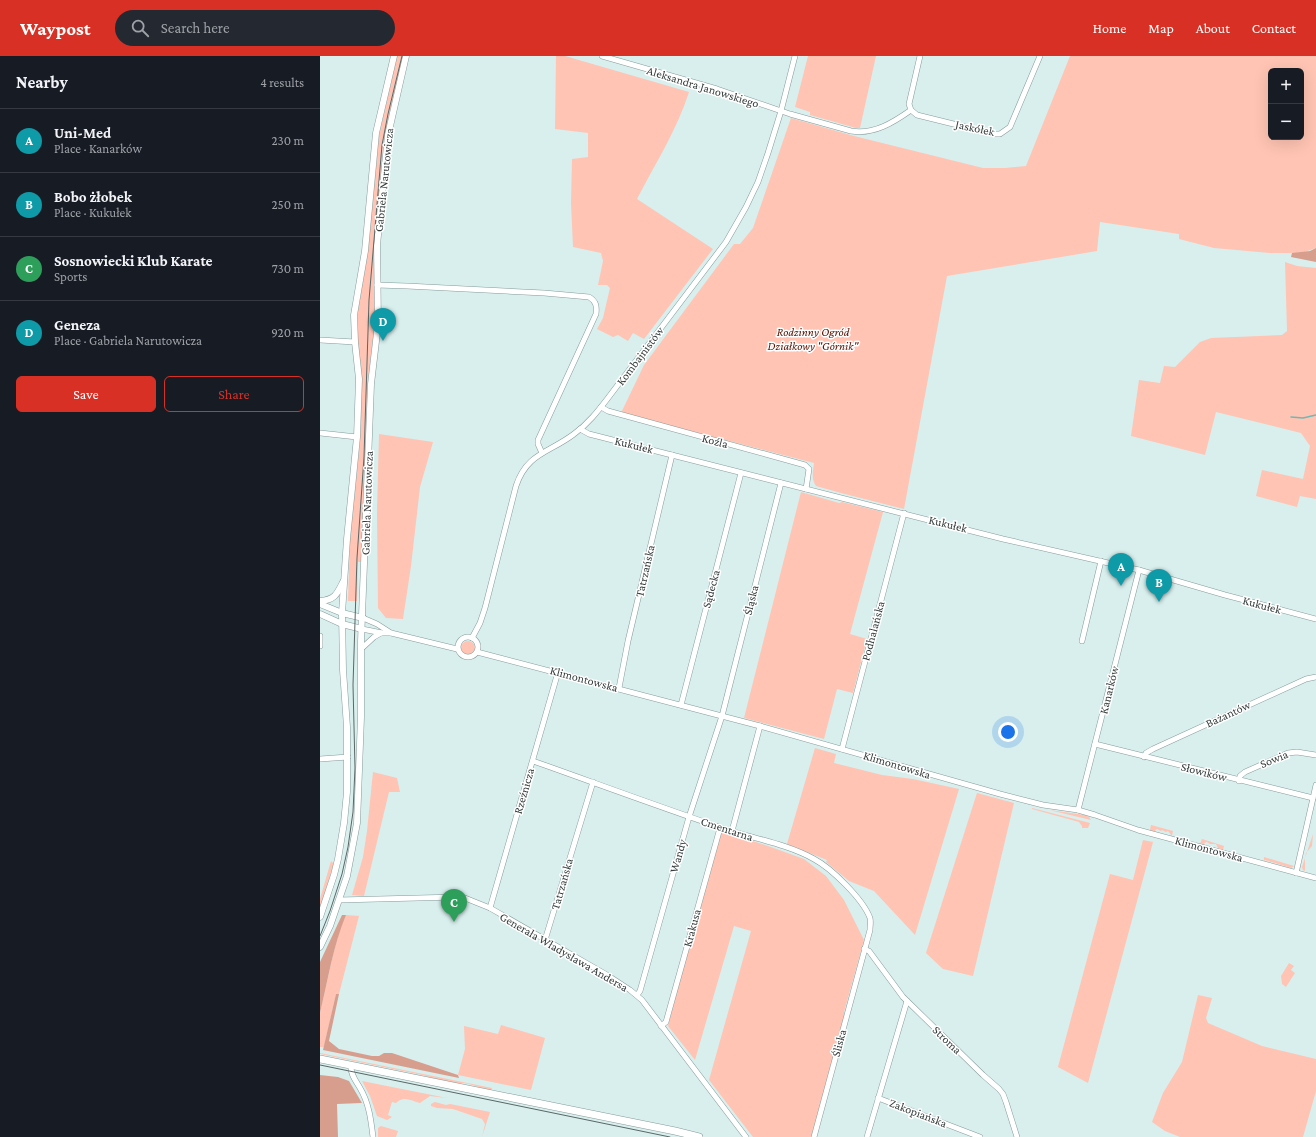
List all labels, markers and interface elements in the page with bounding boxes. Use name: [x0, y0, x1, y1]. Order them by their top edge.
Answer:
search box: [115, 10, 395, 46]
icon: search: [129, 17, 151, 39]
text: Waypost: [20, 18, 91, 39]
text: Search here: [161, 20, 229, 36]
text: Home: [1093, 20, 1126, 36]
text: Map: [1148, 20, 1174, 36]
text: About: [1196, 20, 1230, 36]
text: Contact: [1252, 20, 1296, 36]
street label: Aleksandra Janowskiego: [645, 63, 761, 111]
map controls: [1268, 68, 1304, 140]
button: +: [1268, 68, 1304, 104]
text: Nearby: [16, 73, 68, 92]
text: 4 results: [260, 75, 304, 90]
button: −: [1268, 104, 1304, 140]
street label: Jaskółek: [953, 117, 996, 139]
text: Uni-Med: [54, 125, 111, 141]
street label: Gabriela Narutowicza: [372, 127, 396, 233]
text: A: [25, 133, 33, 148]
text: 230 m: [271, 133, 304, 148]
text: Place · Kanarków: [54, 141, 142, 156]
text: Bobo żłobek: [54, 189, 132, 205]
text: B: [25, 197, 33, 212]
text: 250 m: [271, 197, 304, 212]
text: Place · Kukułek: [54, 205, 132, 220]
text: Sosnowiecki Klub Karate: [54, 253, 213, 269]
text: C: [25, 261, 33, 276]
text: 730 m: [272, 261, 304, 276]
text: Sports: [54, 269, 87, 284]
pin: D: [370, 308, 396, 341]
text: Geneza: [54, 317, 100, 333]
street label: Kombajnistów: [613, 324, 667, 388]
text: D: [25, 325, 33, 340]
text: 920 m: [271, 325, 304, 340]
park label: Rodzinny Ogród Działkowy "Górnik": [768, 325, 860, 353]
text: Place · Gabriela Narutowicza: [54, 333, 202, 348]
button: Save: [16, 376, 156, 412]
button: Share: [164, 376, 304, 412]
street label: Koźla: [700, 431, 730, 451]
street label: Kukułek: [613, 433, 655, 457]
street label: Gabriela Narutowicza: [358, 450, 376, 555]
street label: Kukułek: [927, 512, 969, 536]
street label: Tatrzańska: [632, 543, 658, 598]
pin: A: [1108, 553, 1134, 586]
street label: Sądecka: [699, 568, 723, 610]
pin: B: [1146, 569, 1172, 602]
street label: Śląska: [741, 583, 762, 616]
street label: Kukułek: [1241, 593, 1283, 617]
street label: Podhalańska: [858, 599, 888, 662]
street label: Klimontowska: [549, 663, 620, 695]
street label: Kanarków: [1096, 664, 1122, 715]
street label: Bażantów: [1203, 697, 1253, 730]
your location: [998, 722, 1018, 742]
street label: Sowia: [1258, 747, 1291, 771]
street label: Klimontowska: [862, 748, 933, 782]
street label: Słowików: [1179, 760, 1229, 785]
street label: Rzeźnicza: [511, 766, 537, 816]
street label: Cmentarna: [699, 814, 755, 844]
street label: Klimontowska: [1174, 833, 1245, 865]
street label: Wandy: [667, 837, 690, 874]
street label: Tatrzańska: [548, 856, 576, 911]
pin: C: [441, 889, 467, 922]
street label: Krakusa: [680, 907, 704, 949]
street label: Generała Władysława Andersa: [497, 909, 631, 995]
street label: Stroma: [930, 1023, 965, 1057]
street label: Śliska: [829, 1027, 849, 1058]
street label: Zakopiańska: [887, 1096, 949, 1131]

